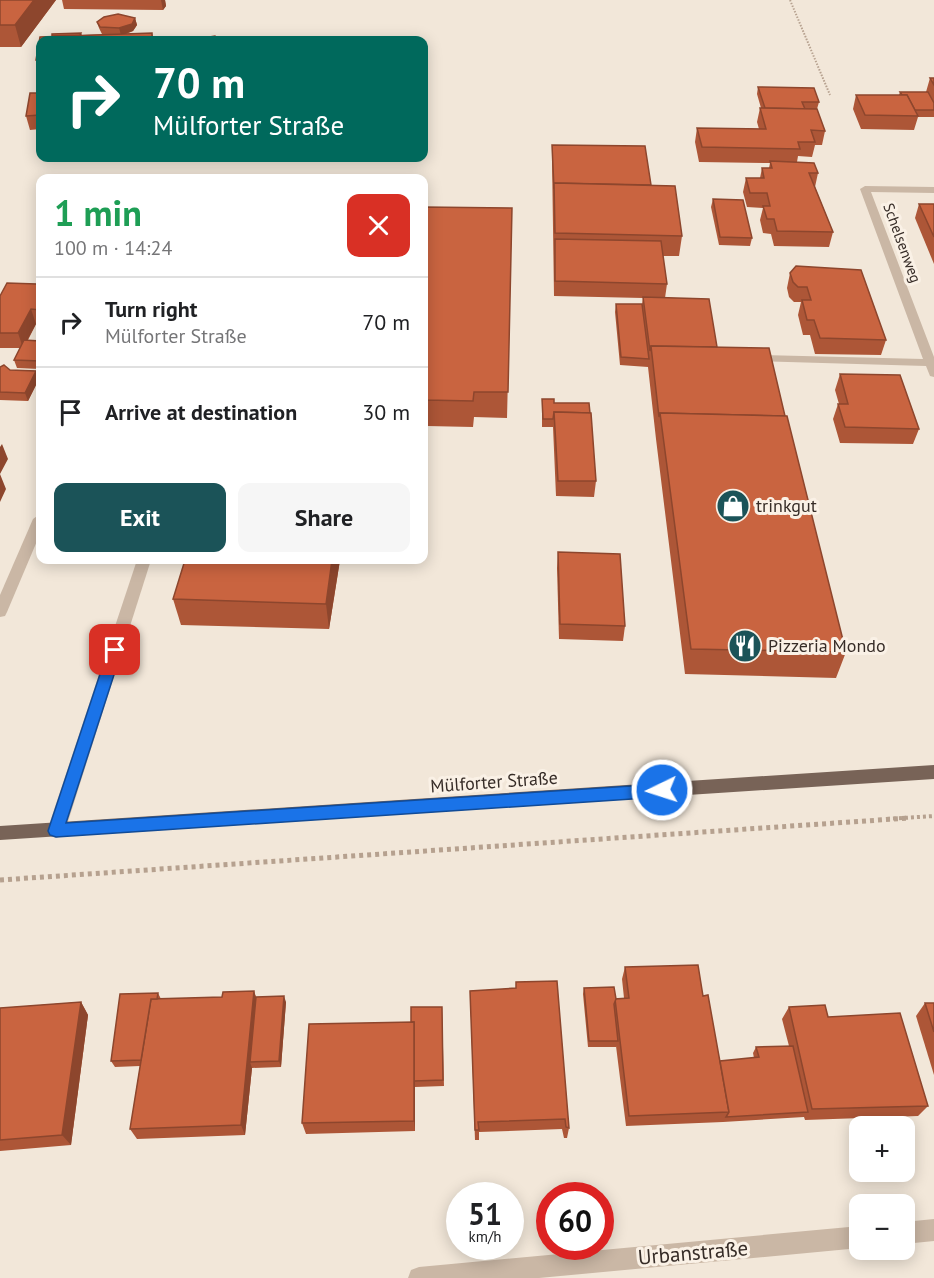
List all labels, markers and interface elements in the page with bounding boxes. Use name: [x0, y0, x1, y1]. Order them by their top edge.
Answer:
text: 70 m: [153, 55, 245, 110]
icon: right: [54, 60, 132, 138]
text: Mülforter Straße: [153, 108, 344, 142]
text: 1 min: [54, 189, 142, 236]
button: close: [347, 194, 410, 257]
street label: Schelsenweg: [879, 200, 926, 285]
text: 100 m · 14:24: [54, 235, 172, 261]
text: Turn right: [105, 295, 197, 323]
icon: right: [54, 306, 87, 339]
text: 70 m: [362, 308, 410, 336]
text: Mülforter Straße: [105, 323, 247, 349]
icon: arrive: [54, 396, 87, 429]
text: Arrive at destination: [105, 398, 297, 426]
text: 30 m: [362, 398, 410, 426]
button: Exit: [54, 483, 226, 552]
button: Share: [238, 483, 410, 552]
shop icon: trinkgut: [715, 488, 751, 524]
place label: trinkgut: [756, 494, 817, 517]
pin: [89, 624, 140, 675]
restaurant icon: Pizzeria Mondo: [727, 628, 763, 664]
icon: arrive: [98, 633, 131, 666]
place label: Pizzeria Mondo: [768, 634, 886, 657]
position arrow: [630, 758, 694, 822]
street label: Mülforter Straße: [430, 766, 558, 797]
map controls: [849, 1116, 915, 1260]
button: +: [849, 1116, 915, 1182]
speed limit sign: 60: [536, 1182, 614, 1260]
text: 51: [468, 1194, 502, 1233]
button: −: [849, 1194, 915, 1260]
text: km/h: [469, 1227, 501, 1246]
street label: Urbanstraße: [637, 1234, 749, 1271]

